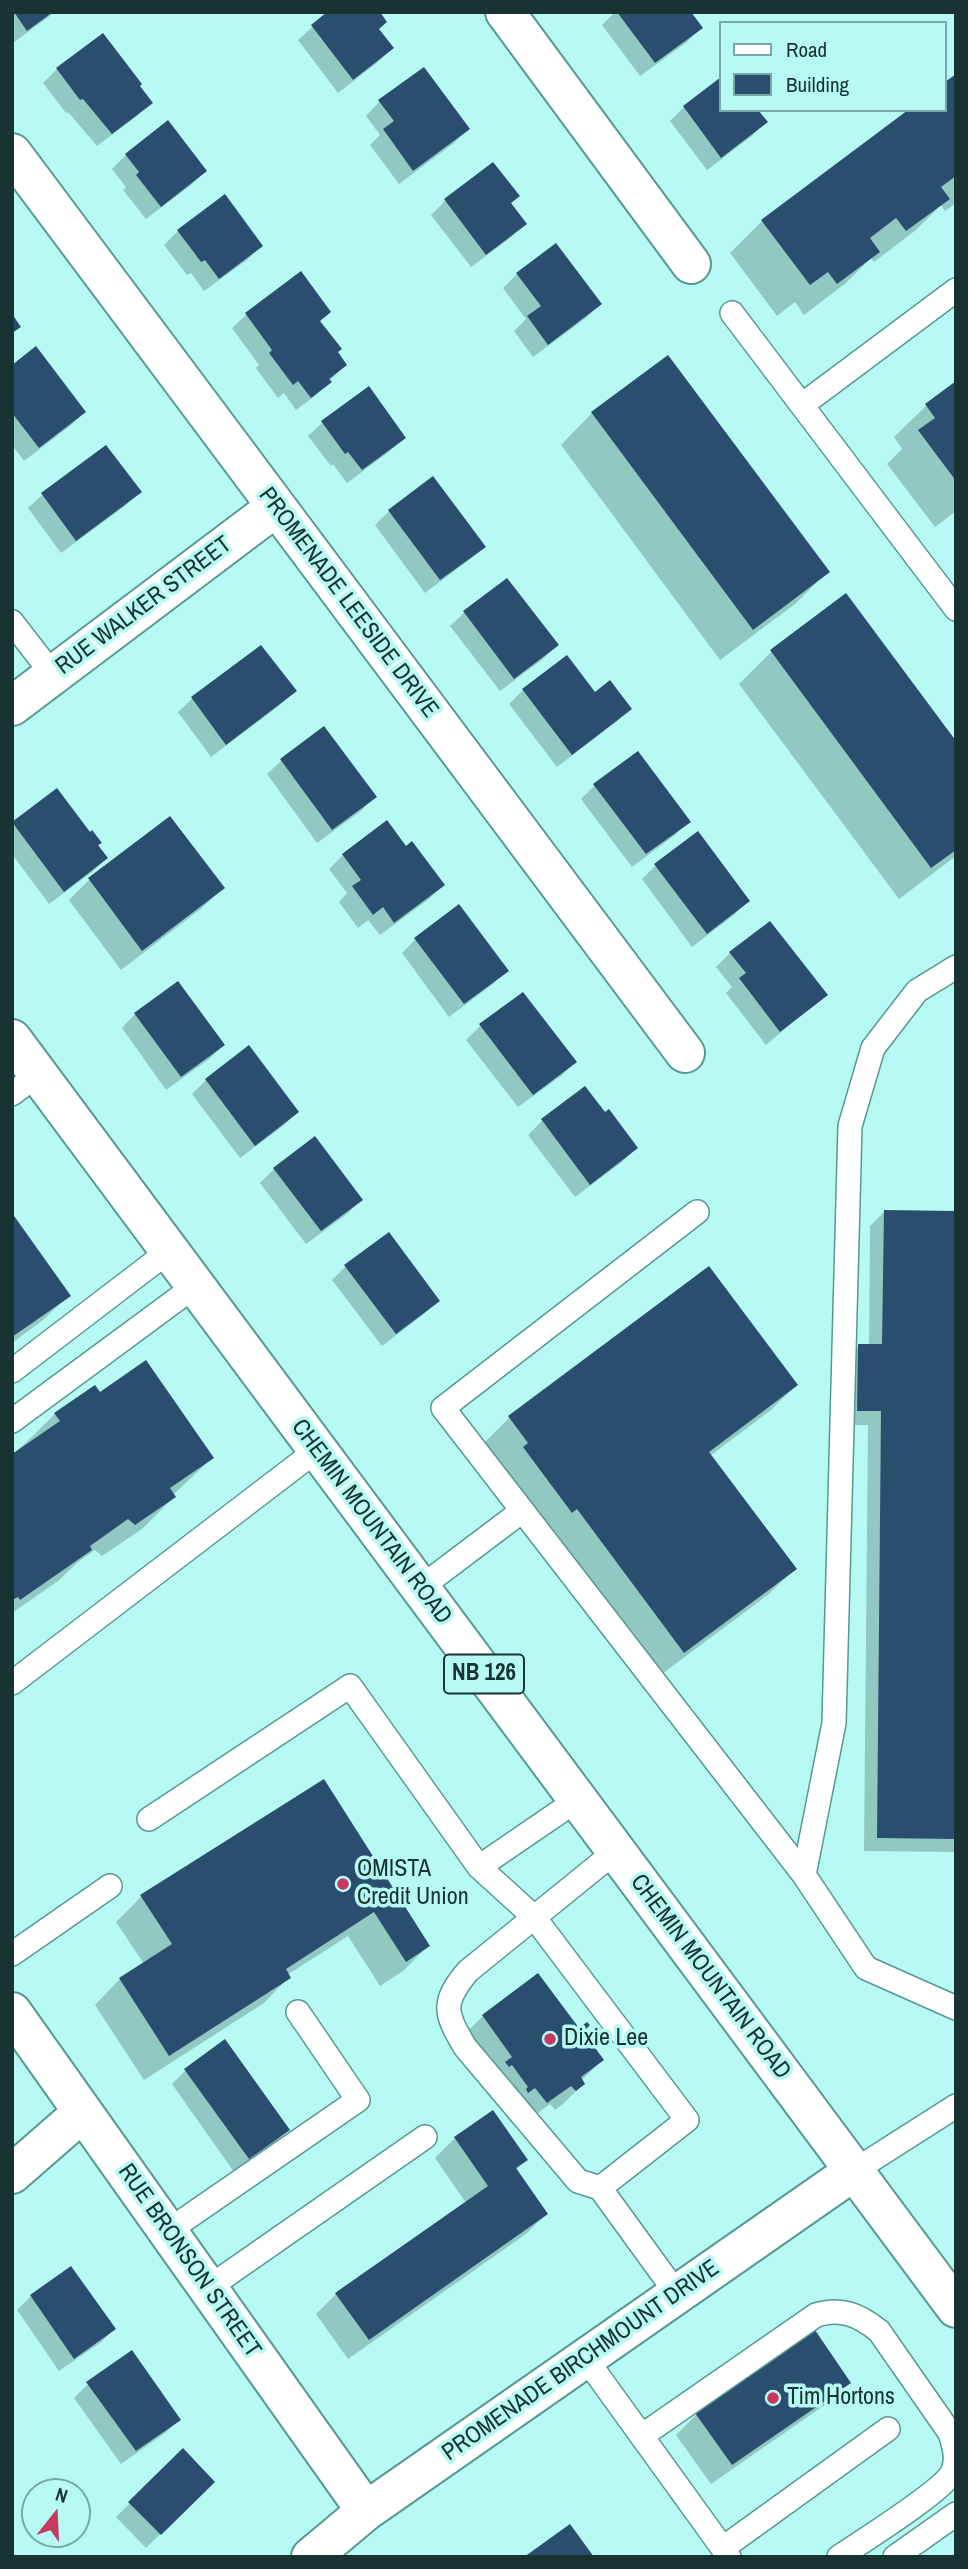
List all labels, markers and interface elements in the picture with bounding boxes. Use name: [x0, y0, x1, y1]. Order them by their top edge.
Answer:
legend: [720, 21, 947, 112]
text: Road: [786, 35, 827, 64]
text: Building: [786, 70, 849, 99]
street label: PROMENADE LEESIDE DRIVE: [252, 482, 444, 724]
street label: RUE WALKER STREET: [50, 531, 238, 681]
street label: CHEMIN MOUNTAIN ROAD: [285, 1414, 457, 1630]
road number: NB 126: [444, 1654, 524, 1694]
place label: OMISTA Credit Union: [357, 1856, 469, 1912]
street label: CHEMIN MOUNTAIN ROAD: [624, 1869, 796, 2085]
marker: OMISTA Credit Union: [335, 1876, 351, 1892]
place label: Dixie Lee: [564, 2025, 648, 2053]
marker: Dixie Lee: [542, 2031, 558, 2047]
street label: RUE BRONSON STREET: [111, 2159, 267, 2363]
street label: PROMENADE BIRCHMOUNT DRIVE: [437, 2254, 725, 2468]
place label: Tim Hortons: [787, 2384, 895, 2412]
marker: Tim Hortons: [765, 2390, 781, 2406]
north arrow: [21, 2478, 91, 2548]
text: N: [53, 2481, 71, 2509]

